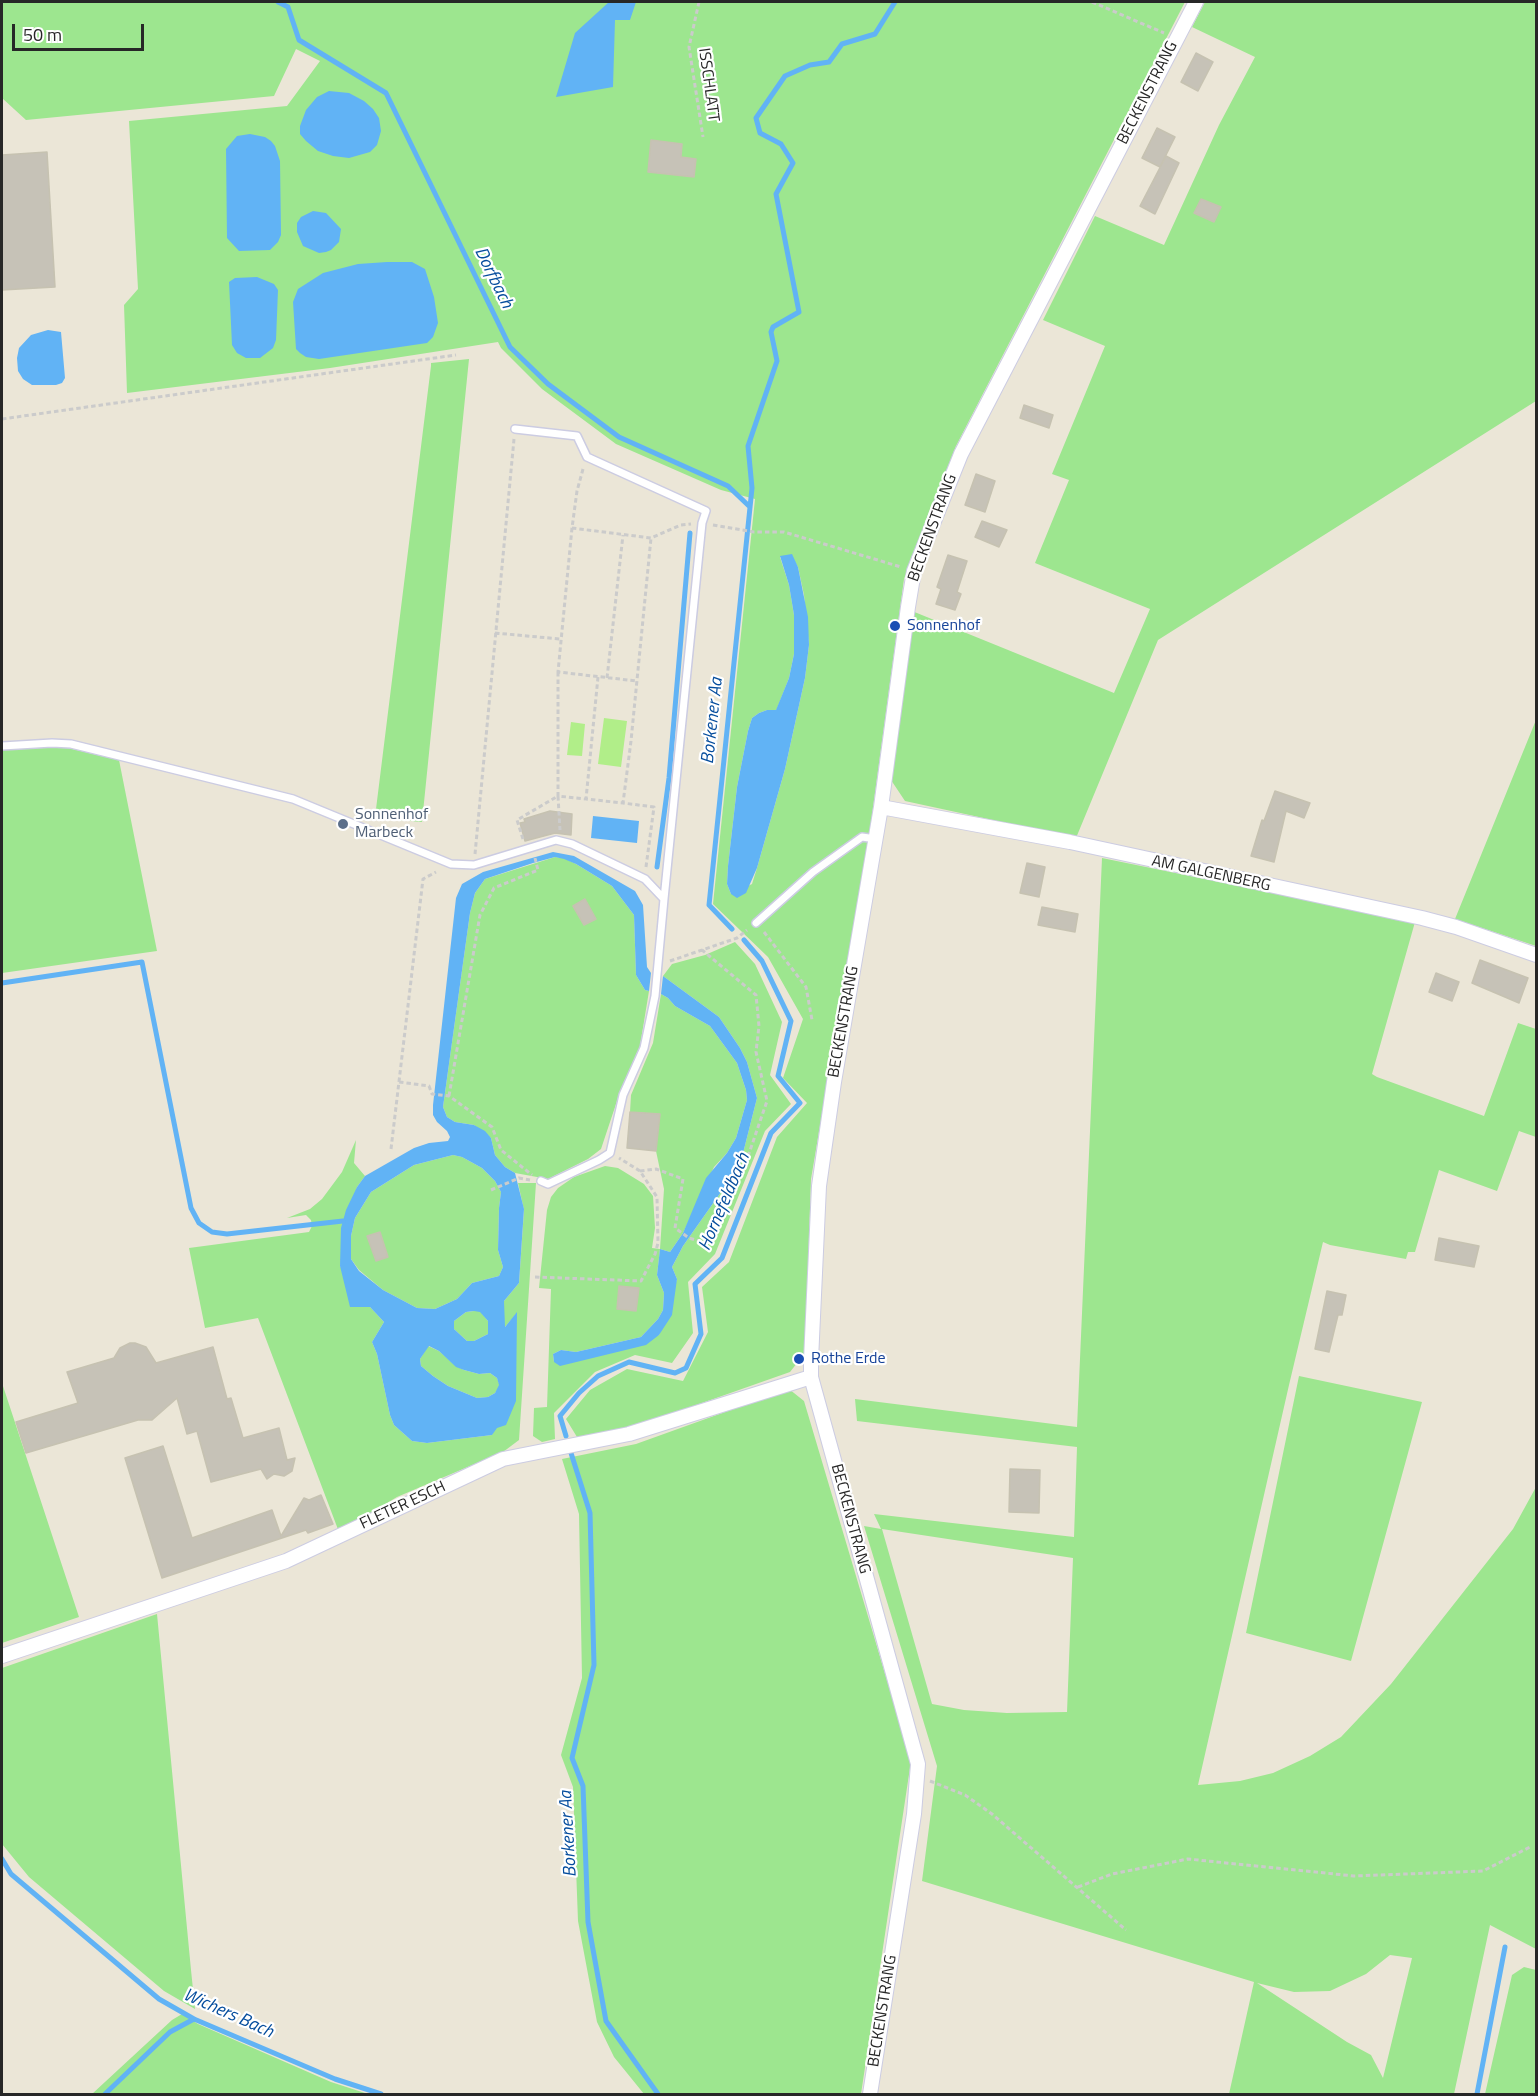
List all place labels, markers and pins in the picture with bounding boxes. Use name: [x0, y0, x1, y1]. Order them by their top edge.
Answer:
place label: Sonnenhof: [907, 616, 980, 636]
marker: Sonnenhof: [888, 619, 902, 633]
place label: Sonnenhof Marbeck: [355, 805, 428, 843]
marker: Sonnenhof Marbeck: [336, 817, 350, 831]
place label: Rothe Erde: [811, 1349, 886, 1369]
marker: Rothe Erde: [792, 1352, 806, 1366]

